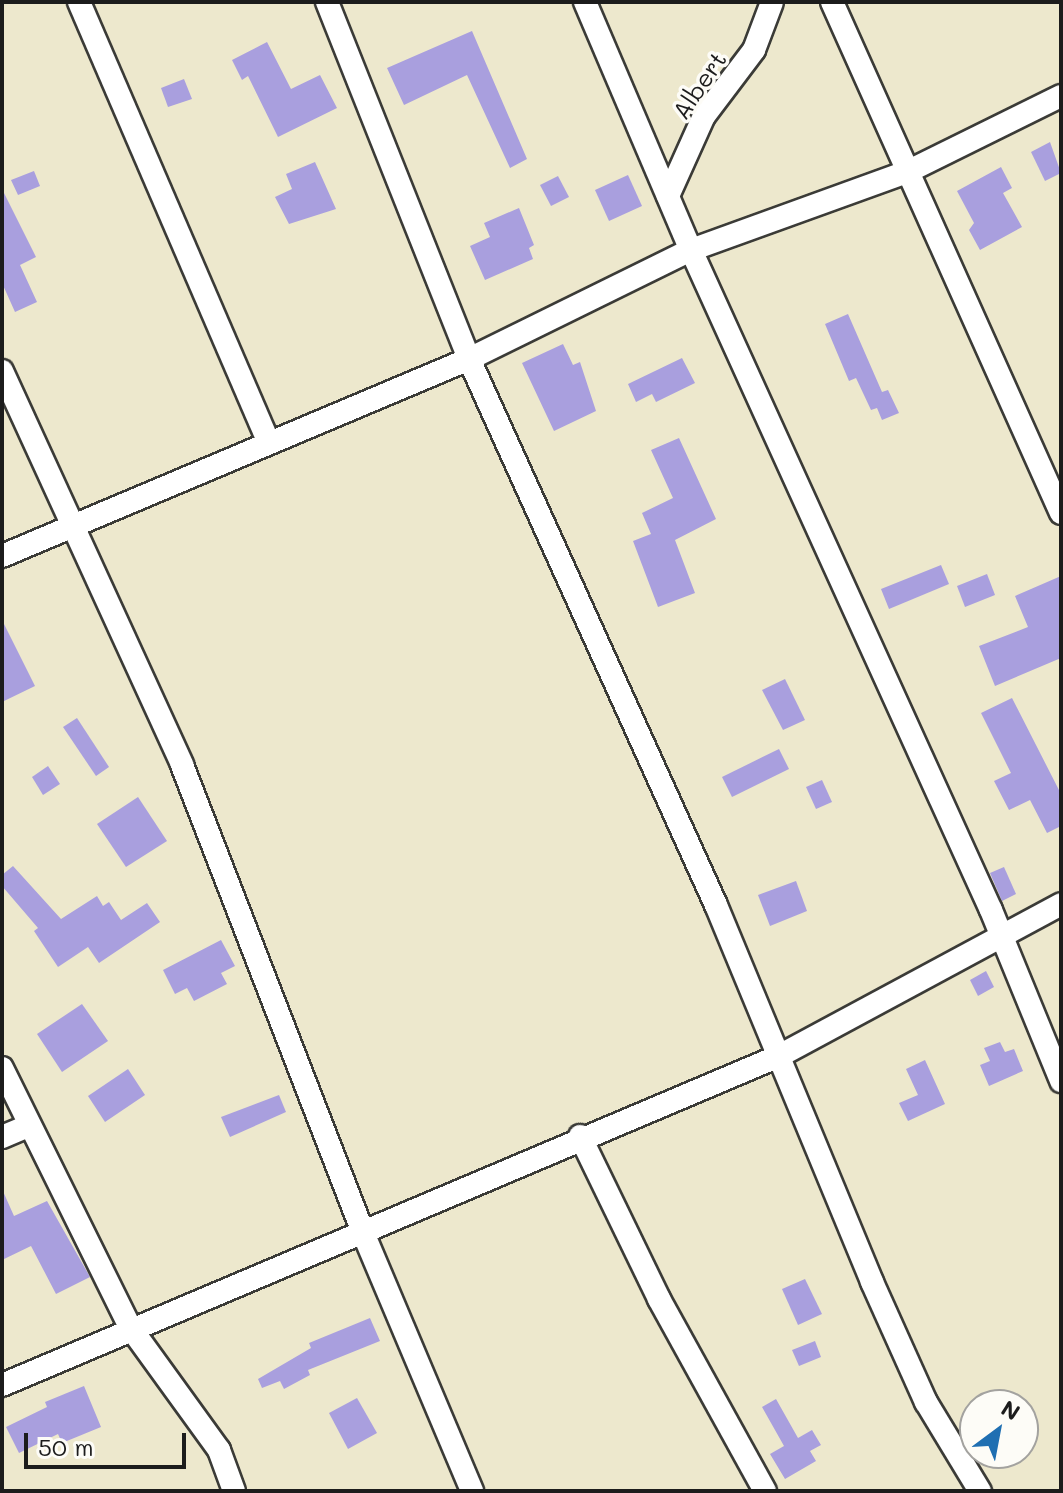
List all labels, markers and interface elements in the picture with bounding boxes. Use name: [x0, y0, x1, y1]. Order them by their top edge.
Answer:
street label: Albert: [666, 46, 732, 124]
north arrow: [959, 1389, 1039, 1469]
text: N: [996, 1393, 1026, 1427]
scale bar: [28, 1417, 190, 1467]
text: 50 m: [38, 1431, 94, 1462]

